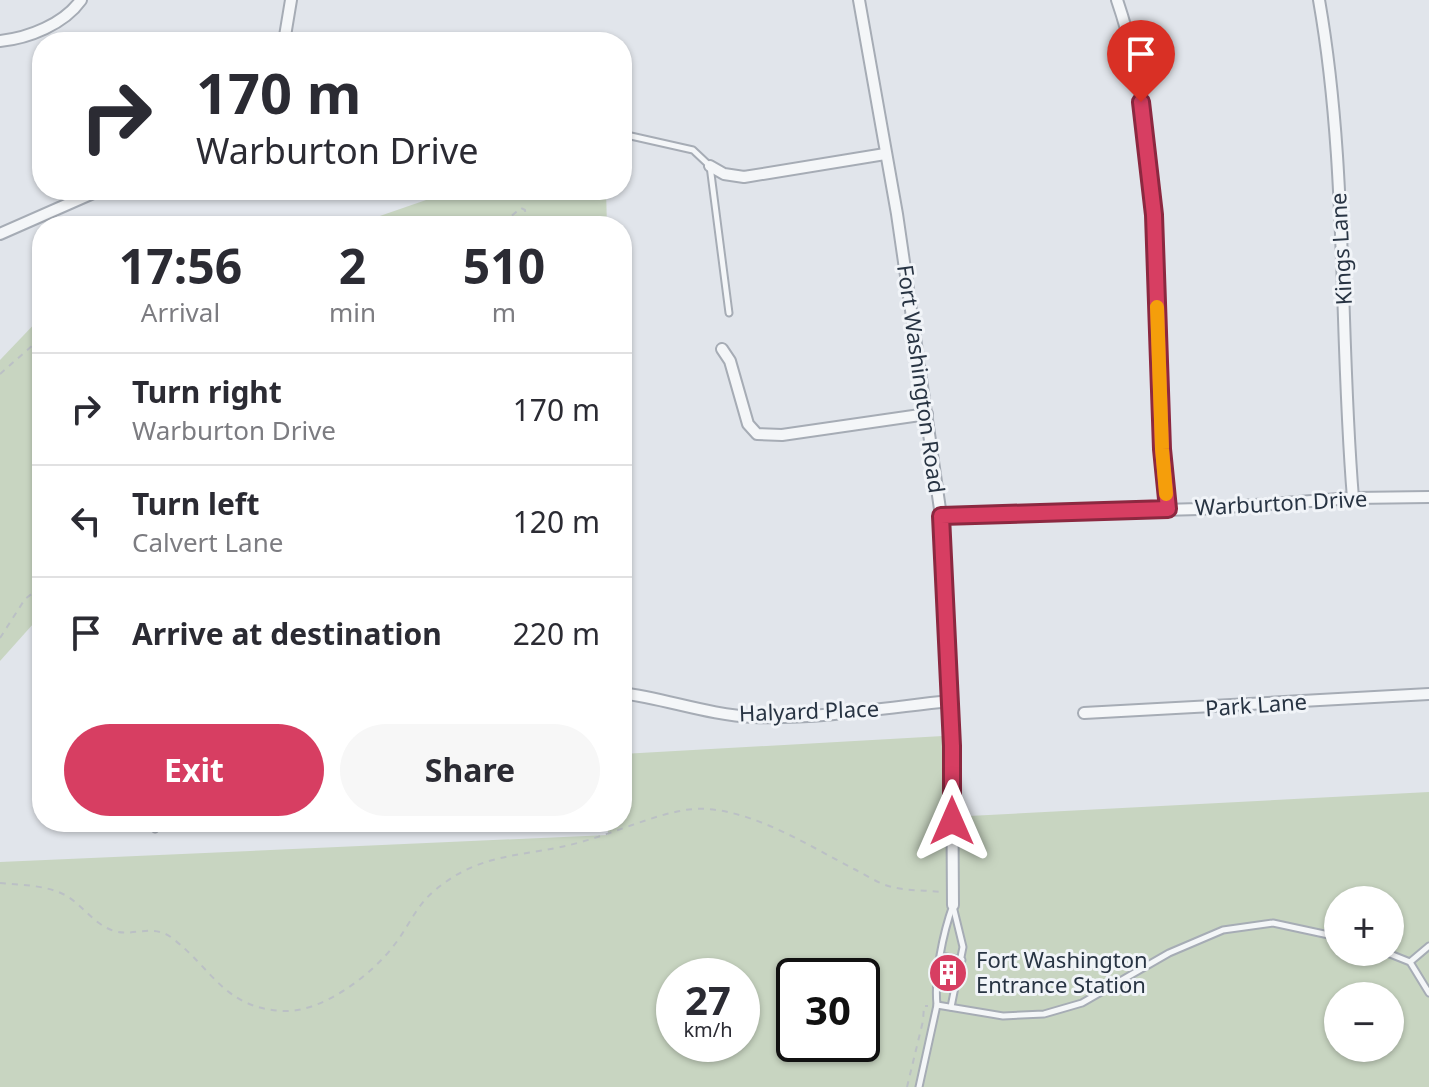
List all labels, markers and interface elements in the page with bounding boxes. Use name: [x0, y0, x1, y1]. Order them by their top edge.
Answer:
pin: [1107, 20, 1175, 102]
icon: arrive: [1119, 32, 1163, 76]
text: 170 m: [196, 54, 361, 130]
icon: right: [64, 64, 168, 168]
text: Warburton Drive: [196, 126, 479, 175]
street label: Kings Lane: [1322, 192, 1358, 306]
text: 17:56: [119, 233, 242, 298]
text: 2: [339, 233, 366, 298]
text: 510: [463, 233, 545, 298]
street label: Fort Washington Road: [891, 263, 953, 495]
text: Arrival: [141, 294, 220, 330]
text: min: [329, 294, 376, 330]
text: m: [492, 294, 516, 330]
text: Turn right: [132, 371, 282, 412]
icon: right: [64, 387, 108, 431]
text: 170 m: [513, 389, 600, 430]
text: Warburton Drive: [132, 412, 336, 448]
text: Turn left: [132, 483, 260, 524]
street label: Warburton Drive: [1194, 483, 1368, 521]
icon: left: [64, 499, 108, 543]
text: 120 m: [513, 501, 600, 542]
text: Calvert Lane: [132, 524, 283, 560]
icon: arrive: [64, 611, 108, 655]
text: Arrive at destination: [132, 613, 442, 654]
text: 220 m: [513, 613, 600, 654]
street label: Park Lane: [1204, 685, 1308, 723]
street label: Halyard Place: [738, 693, 879, 727]
button: Exit: [64, 724, 324, 816]
button: Share: [340, 724, 600, 816]
position arrow: [910, 779, 994, 863]
map controls: [1324, 886, 1404, 1062]
button: +: [1324, 886, 1404, 966]
place label: Fort Washington Entrance Station: [976, 944, 1148, 999]
building icon: Fort Washington Entrance Station: [927, 952, 969, 994]
speed limit sign: 30: [776, 958, 880, 1062]
text: 27: [685, 972, 731, 1027]
button: −: [1324, 982, 1404, 1062]
text: km/h: [683, 1016, 733, 1043]

